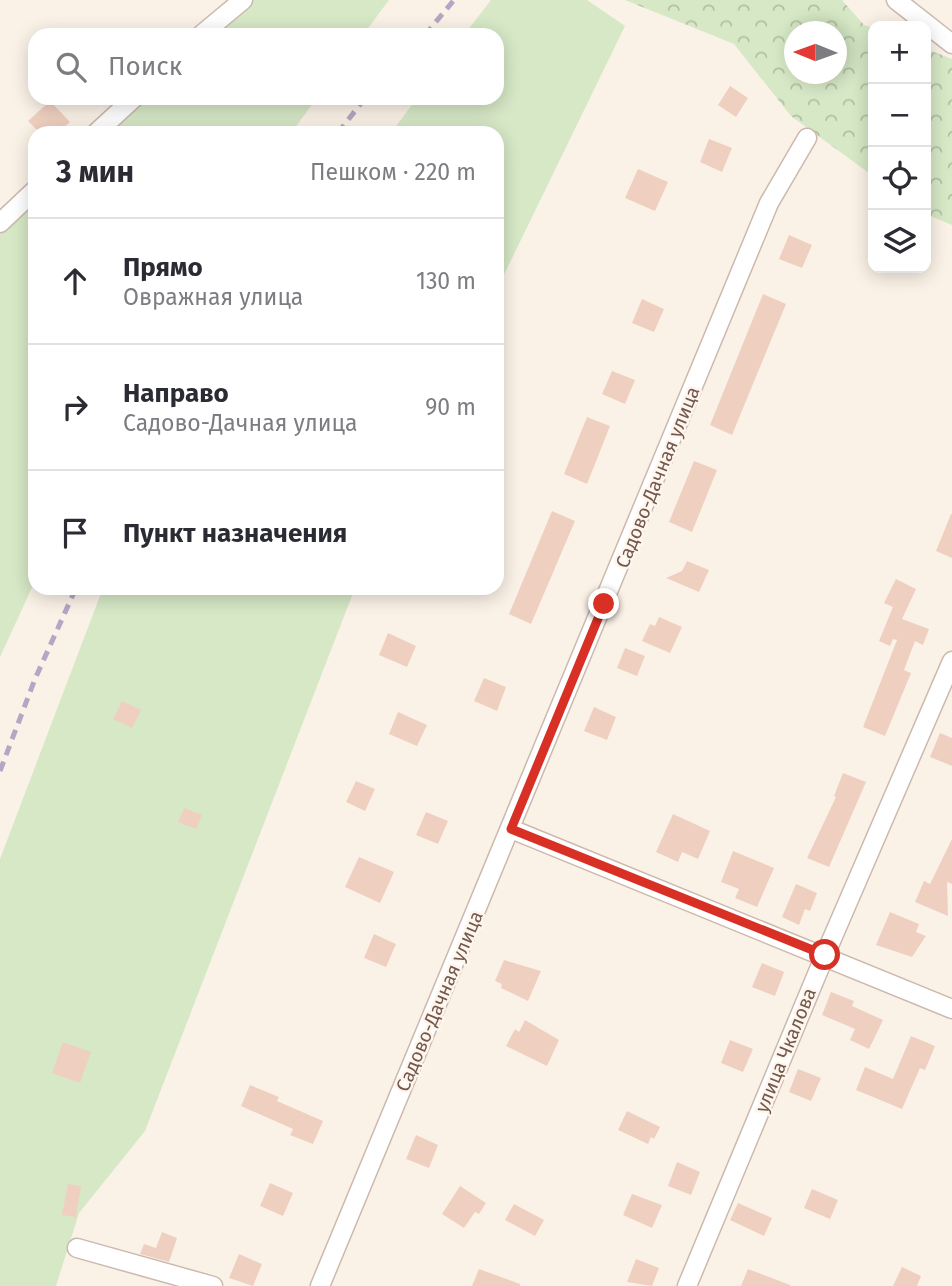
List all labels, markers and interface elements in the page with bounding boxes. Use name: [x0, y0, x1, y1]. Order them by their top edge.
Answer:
north arrow: [784, 21, 847, 84]
map controls: [868, 21, 931, 273]
button: +: [868, 21, 931, 84]
search box: [28, 28, 504, 105]
icon: search: [52, 48, 90, 86]
text: Поиск: [108, 51, 182, 82]
button: −: [868, 84, 931, 147]
button: locate: [868, 147, 931, 210]
text: 3 мин: [56, 154, 134, 190]
text: Пешком · 220 m: [310, 158, 476, 186]
button: layers: [868, 210, 931, 273]
text: Прямо: [123, 252, 203, 283]
icon: ahead: [56, 262, 94, 300]
text: 130 m: [416, 267, 476, 295]
text: Овражная улица: [123, 283, 303, 311]
text: Направо: [123, 378, 229, 409]
street label: Садово-Дачная улица: [611, 383, 704, 571]
icon: right: [56, 388, 94, 426]
text: 90 m: [425, 393, 476, 421]
text: Садово-Дачная улица: [123, 409, 358, 437]
icon: arrive: [56, 514, 94, 552]
text: Пункт назначения: [123, 518, 347, 549]
route end: [588, 588, 619, 619]
street label: Садово-Дачная улица: [391, 908, 488, 1095]
route start: [809, 939, 840, 970]
street label: улица Чкалова: [750, 984, 821, 1116]

